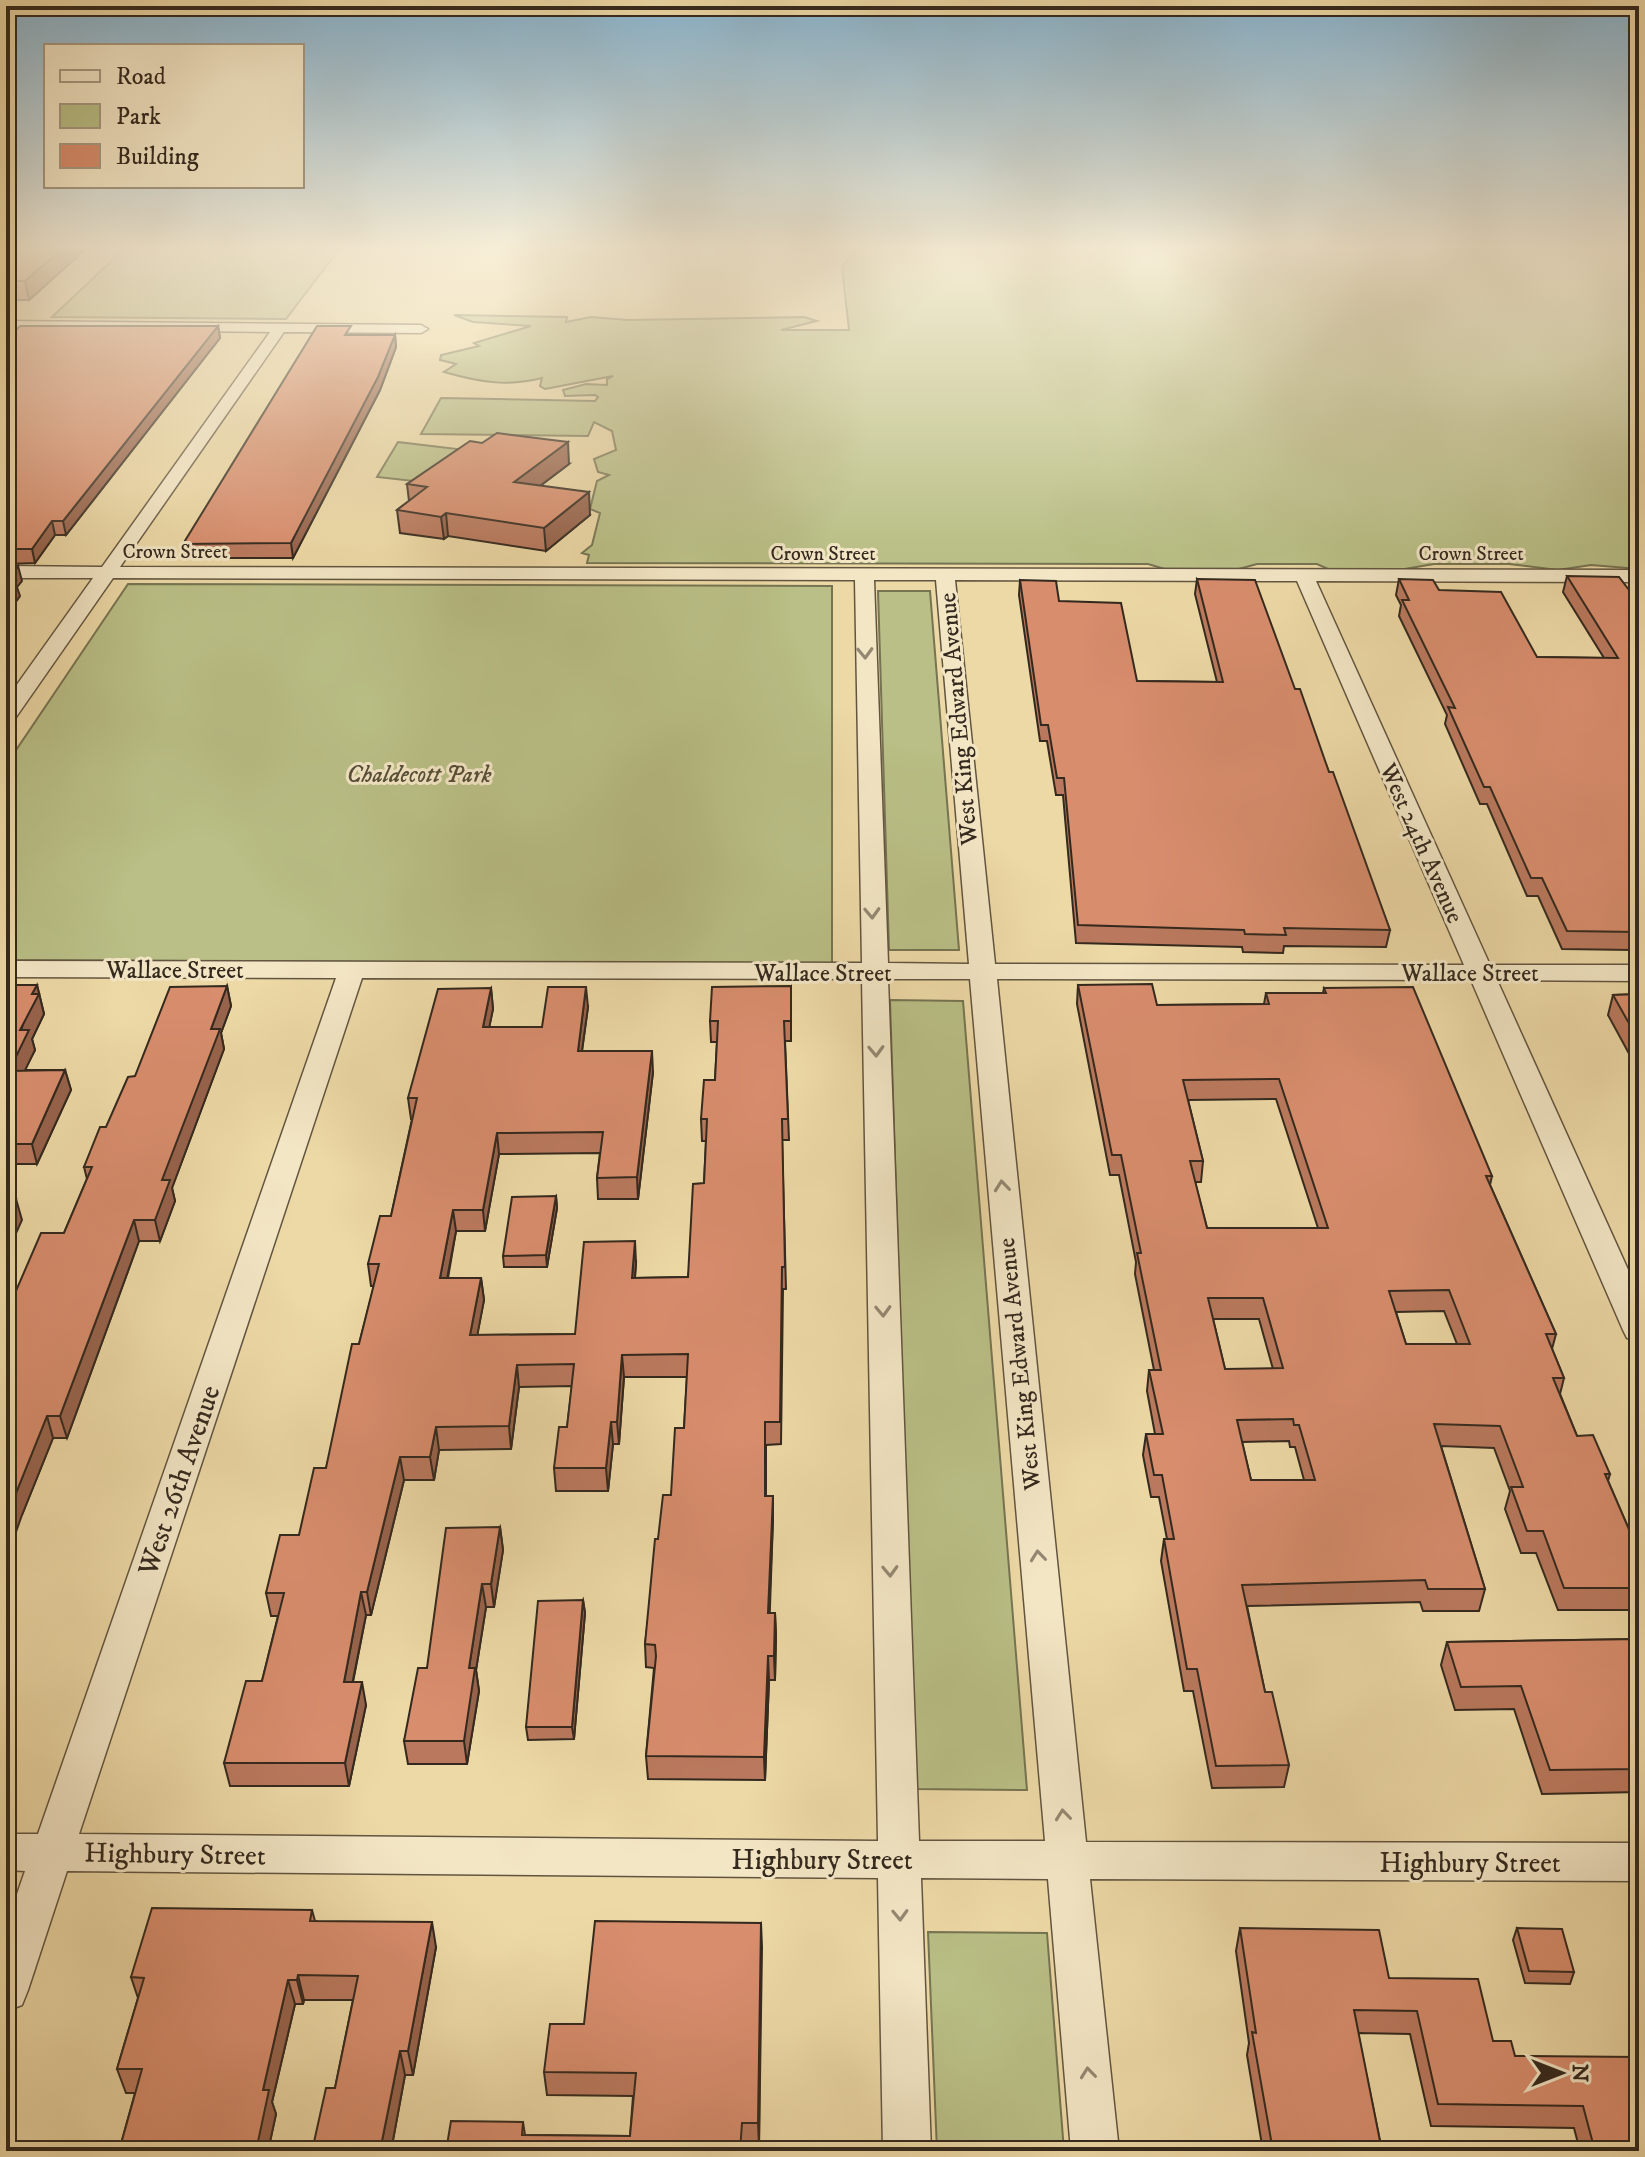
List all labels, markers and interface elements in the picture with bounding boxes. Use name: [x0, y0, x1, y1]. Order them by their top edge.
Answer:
legend: [44, 44, 304, 188]
text: Road: [116, 62, 166, 92]
text: Park: [116, 102, 161, 132]
text: Building: [116, 142, 199, 172]
street label: Crown Street: [122, 540, 228, 565]
street label: Crown Street: [770, 542, 876, 567]
street label: Crown Street: [1418, 542, 1524, 567]
street label: West King Edward Avenue: [933, 591, 985, 848]
one-way arrow: [857, 647, 874, 660]
street label: West 24th Avenue: [1372, 758, 1470, 928]
park label: Chaldecott Park: [347, 760, 491, 790]
one-way arrow: [864, 907, 881, 920]
street label: Wallace Street: [105, 956, 244, 986]
street label: Wallace Street: [753, 959, 892, 989]
street label: Wallace Street: [1400, 959, 1539, 989]
one-way arrow: [868, 1045, 885, 1058]
one-way arrow: [993, 1179, 1010, 1192]
street label: West King Edward Avenue: [992, 1236, 1048, 1493]
one-way arrow: [875, 1305, 892, 1318]
street label: West 26th Avenue: [130, 1381, 228, 1581]
one-way arrow: [1029, 1549, 1046, 1562]
one-way arrow: [882, 1565, 899, 1578]
one-way arrow: [1054, 1808, 1071, 1821]
street label: Highbury Street: [84, 1835, 266, 1874]
street label: Highbury Street: [731, 1843, 913, 1878]
street label: Highbury Street: [1379, 1846, 1561, 1881]
one-way arrow: [892, 1909, 909, 1922]
north arrow: [1521, 2033, 1601, 2113]
text: N: [1566, 2064, 1593, 2082]
one-way arrow: [1079, 2066, 1096, 2079]

